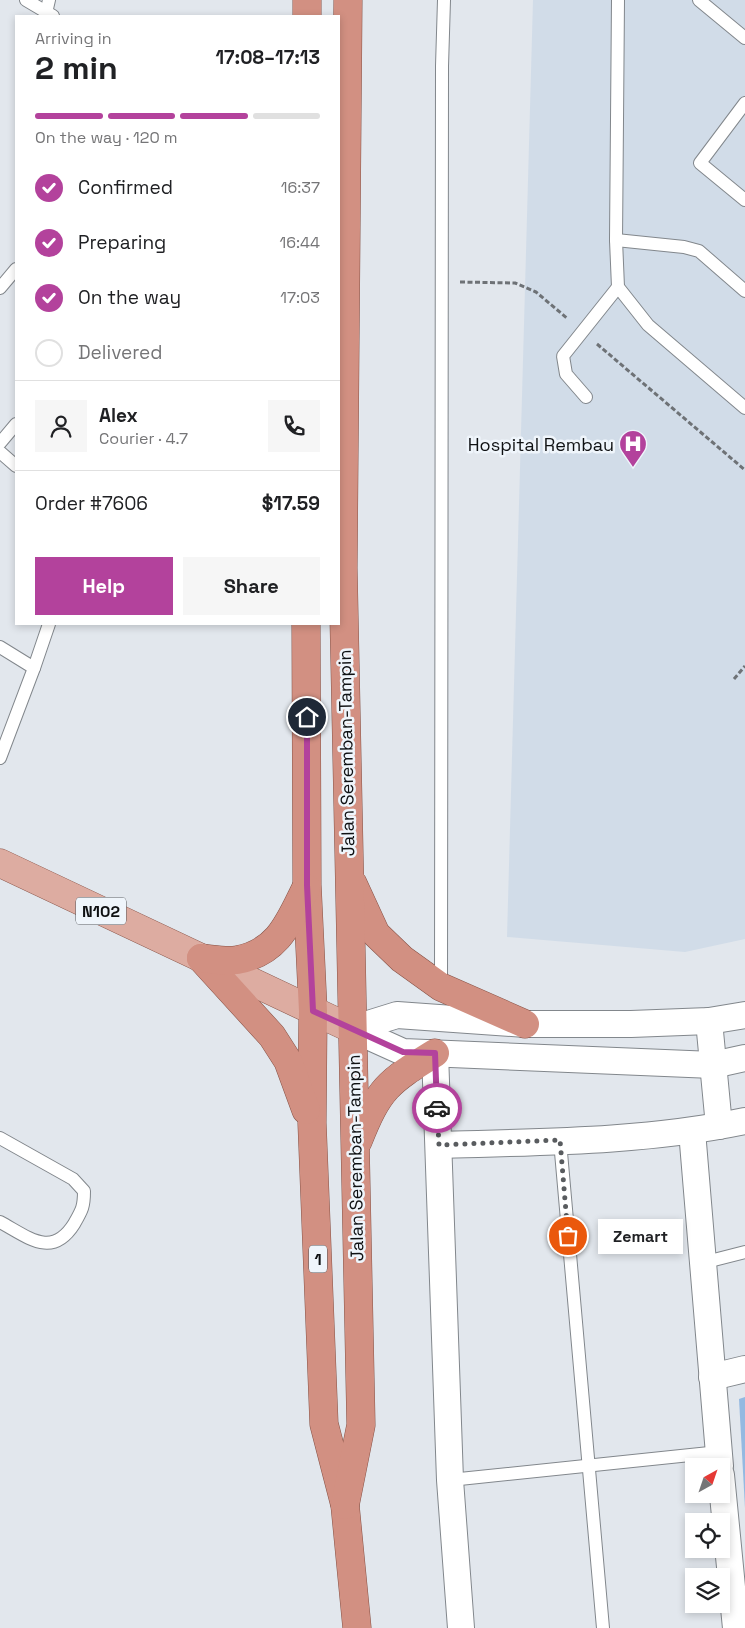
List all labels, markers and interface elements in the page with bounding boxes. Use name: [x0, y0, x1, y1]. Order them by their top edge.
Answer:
text: Arriving in: [35, 28, 112, 49]
text: 17:08–17:13: [215, 45, 320, 70]
text: 2 min: [35, 48, 118, 88]
text: On the way · 120 m: [35, 127, 178, 148]
icon: check: [35, 174, 63, 202]
text: Confirmed: [78, 175, 173, 200]
text: 16:37: [281, 177, 320, 198]
icon: check: [35, 229, 63, 257]
text: Preparing: [78, 230, 166, 255]
text: 16:44: [279, 232, 320, 253]
icon: check: [35, 284, 63, 312]
text: On the way: [78, 285, 181, 310]
text: 17:03: [280, 287, 320, 308]
text: Delivered: [78, 340, 163, 365]
button: person: [35, 400, 87, 452]
button: phone: [268, 400, 320, 452]
text: Alex: [99, 403, 138, 428]
text: Courier · 4.7: [99, 428, 188, 449]
hospital icon: Hospital Rembau: [618, 429, 648, 468]
place label: Hospital Rembau: [468, 433, 614, 456]
text: Order #7606: [35, 491, 148, 516]
text: $17.59: [262, 491, 320, 516]
button: Help: [35, 557, 173, 615]
button: Share: [183, 557, 320, 615]
street label: Jalan Seremban-Tampin: [333, 649, 359, 857]
pin: [286, 696, 328, 738]
icon: home: [293, 703, 321, 731]
road number: N102: [76, 898, 126, 924]
street label: Jalan Seremban-Tampin: [342, 1054, 368, 1262]
courier: [412, 1083, 462, 1133]
icon: car: [423, 1094, 451, 1122]
pin: [547, 1215, 589, 1257]
callout: Zemart: [598, 1218, 683, 1254]
icon: bag: [554, 1222, 582, 1250]
text: Zemart: [613, 1226, 668, 1247]
road number: 1: [309, 1246, 327, 1272]
north arrow: [685, 1458, 730, 1502]
map controls: [685, 1458, 730, 1613]
button: locate: [685, 1513, 730, 1558]
button: layers: [685, 1568, 730, 1613]

